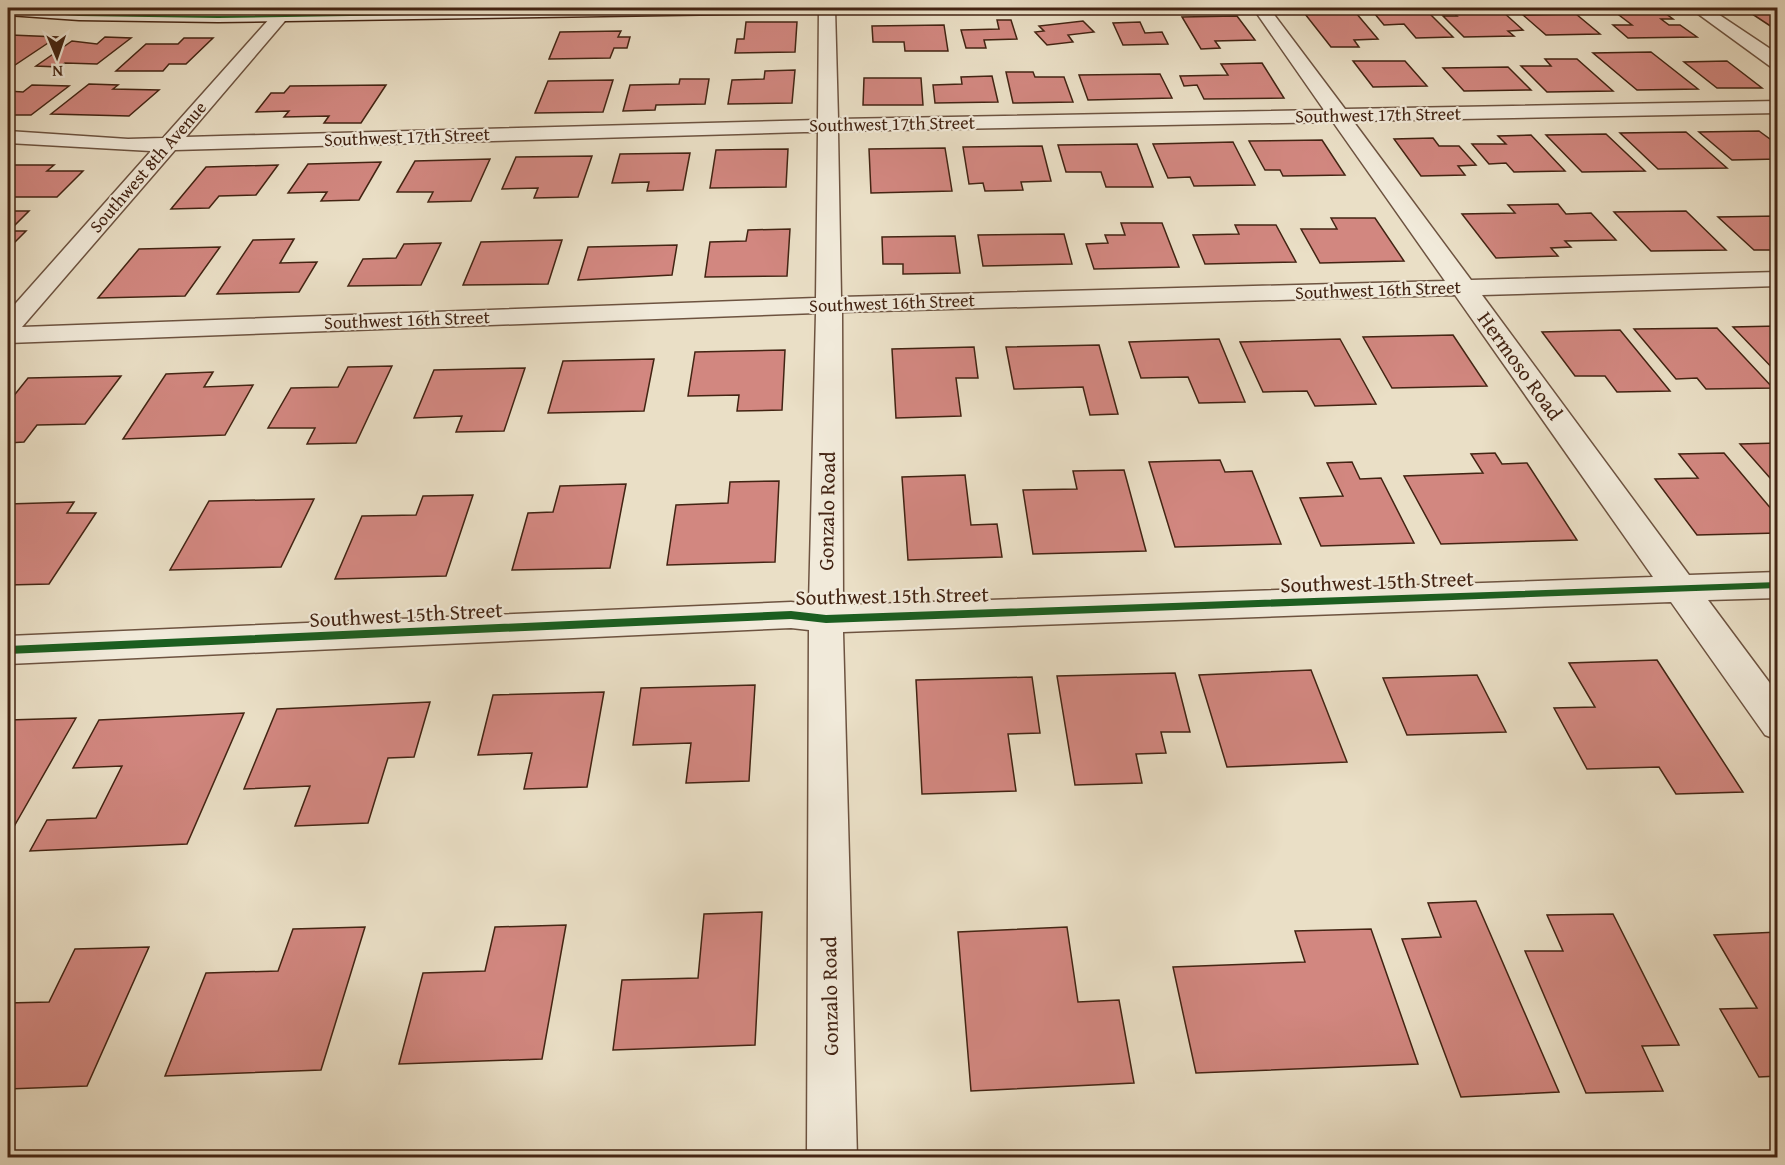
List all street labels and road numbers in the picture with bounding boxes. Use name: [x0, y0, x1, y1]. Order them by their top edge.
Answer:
street label: Southwest 8th Avenue: [83, 95, 213, 239]
street label: Southwest 17th Street: [1295, 100, 1462, 129]
street label: Southwest 17th Street: [809, 109, 976, 138]
street label: Southwest 17th Street: [324, 120, 491, 153]
street label: Southwest 16th Street: [1295, 273, 1462, 306]
street label: Southwest 16th Street: [809, 286, 976, 319]
street label: Southwest 16th Street: [324, 303, 491, 336]
street label: Hermoso Road: [1470, 305, 1571, 427]
street label: Gonzalo Road: [810, 450, 843, 571]
street label: Southwest 15th Street: [1280, 563, 1475, 600]
street label: Southwest 15th Street: [795, 578, 990, 613]
street label: Southwest 15th Street: [309, 594, 504, 635]
street label: Gonzalo Road: [813, 935, 846, 1056]

